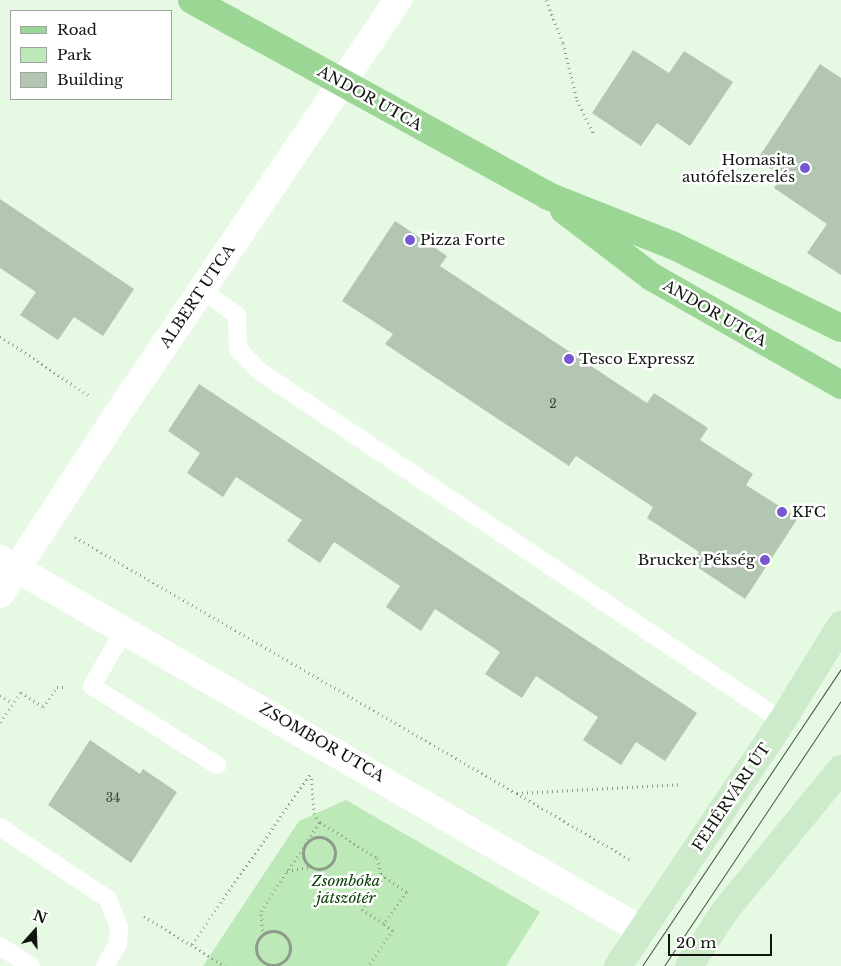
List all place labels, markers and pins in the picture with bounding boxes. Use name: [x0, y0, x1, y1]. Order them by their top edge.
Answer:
place label: Homasita autófelszerelés: [682, 150, 795, 185]
marker: Homasita autófelszerelés: [799, 162, 811, 174]
place label: Pizza Forte: [420, 231, 505, 249]
marker: Pizza Forte: [404, 234, 416, 246]
place label: Tesco Expressz: [579, 350, 695, 368]
marker: Tesco Expressz: [563, 353, 575, 365]
place label: KFC: [792, 503, 826, 521]
marker: KFC: [776, 506, 788, 518]
place label: Brucker Pékség: [637, 551, 755, 569]
marker: Brucker Pékség: [759, 554, 771, 566]

